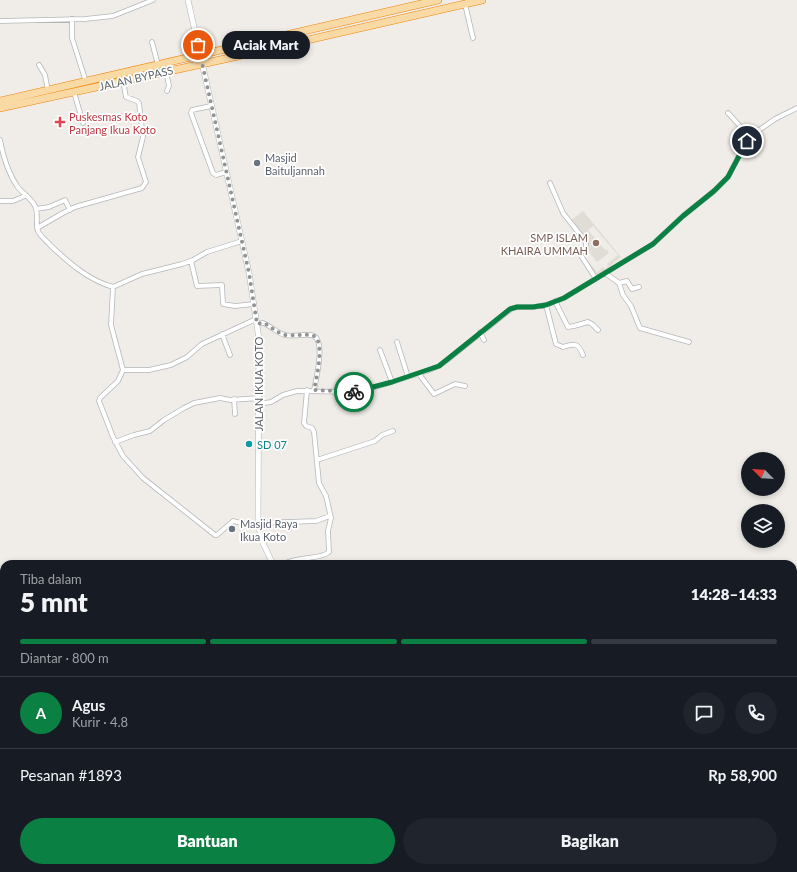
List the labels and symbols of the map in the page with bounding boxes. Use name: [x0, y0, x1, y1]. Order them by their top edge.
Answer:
pin: [181, 28, 215, 62]
callout: Aciak Mart: [222, 31, 310, 59]
street label: JALAN BYPASS: [98, 63, 174, 93]
place label: Puskesmas Koto Panjang Ikua Koto: [69, 110, 156, 136]
marker: Puskesmas Koto Panjang Ikua Koto: [54, 116, 66, 128]
pin: [730, 124, 764, 158]
place label: Masjid Baituljannah: [265, 151, 325, 177]
marker: Masjid Baituljannah: [252, 158, 262, 168]
place label: SMP ISLAM KHAIRA UMMAH: [501, 231, 588, 257]
marker: SMP ISLAM KHAIRA UMMAH: [591, 238, 601, 248]
street label: JALAN IKUA KOTO: [252, 336, 265, 431]
courier: [334, 372, 374, 412]
place label: SD 07: [257, 438, 287, 451]
marker: SD 07: [244, 439, 254, 449]
north arrow: [741, 452, 785, 496]
place label: Masjid Raya Ikua Koto: [240, 517, 298, 543]
marker: Masjid Raya Ikua Koto: [227, 524, 237, 534]

